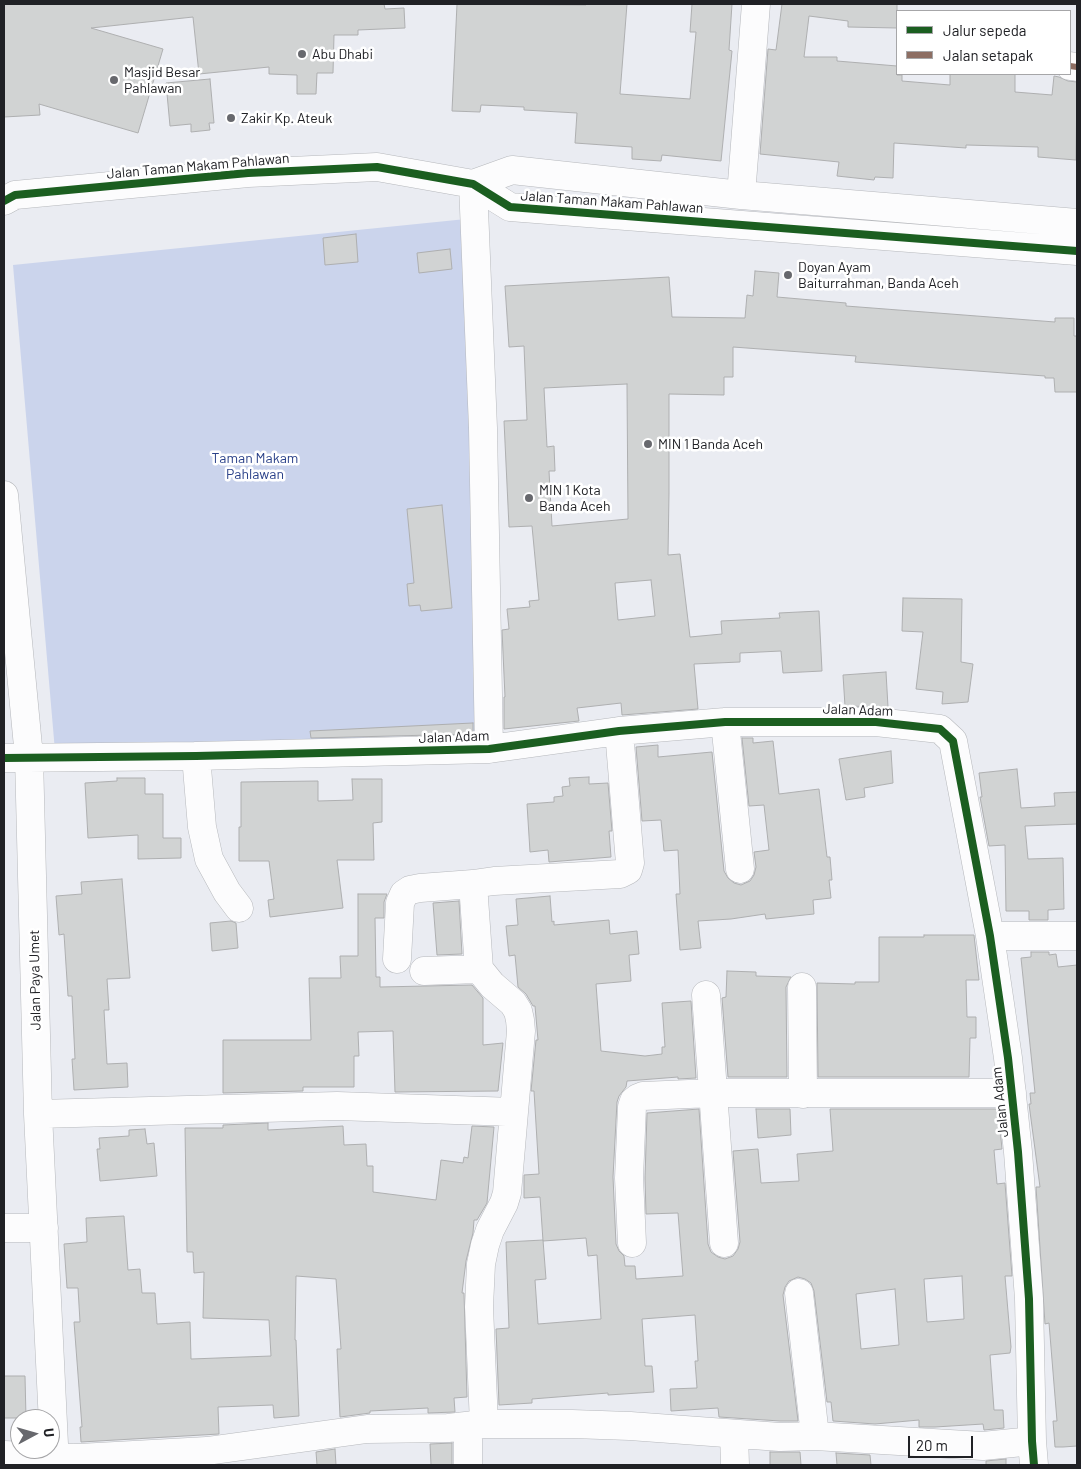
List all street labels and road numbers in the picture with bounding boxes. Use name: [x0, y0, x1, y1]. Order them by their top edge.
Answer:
street label: Jalan Taman Makam Pahlawan: [106, 150, 290, 182]
street label: Jalan Taman Makam Pahlawan: [520, 187, 704, 217]
street label: Jalan Adam: [822, 700, 894, 720]
street label: Jalan Adam: [418, 727, 490, 747]
street label: Jalan Paya Umet: [26, 930, 44, 1030]
street label: Jalan Adam: [988, 1066, 1012, 1138]

